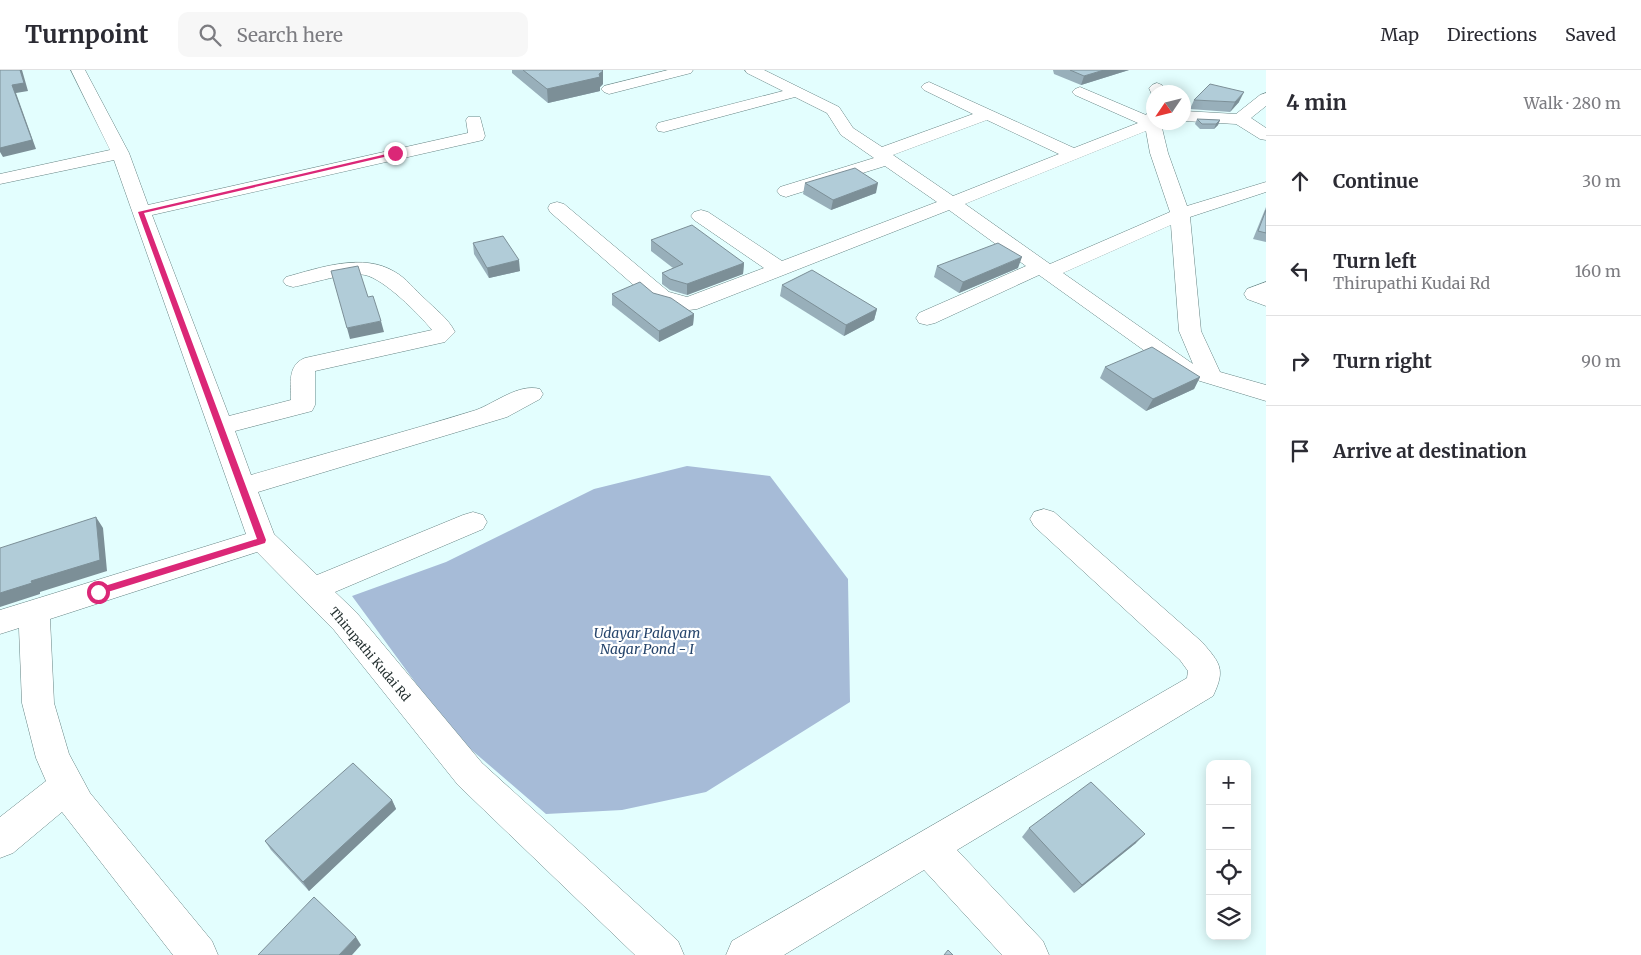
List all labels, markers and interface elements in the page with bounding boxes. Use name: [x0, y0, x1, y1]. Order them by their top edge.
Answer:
search box: [178, 12, 528, 57]
text: Turnpoint: [25, 19, 148, 50]
icon: search: [196, 21, 224, 49]
text: Search here: [236, 23, 343, 47]
text: Map: [1381, 23, 1419, 46]
text: Directions: [1447, 23, 1537, 46]
text: Saved: [1565, 23, 1616, 46]
north arrow: [1146, 85, 1191, 130]
text: 4 min: [1286, 89, 1347, 116]
text: Walk · 280 m: [1524, 93, 1621, 113]
route end: [384, 142, 407, 165]
icon: ahead: [1286, 167, 1314, 195]
text: Continue: [1333, 169, 1419, 193]
text: 30 m: [1582, 171, 1621, 191]
text: Turn left: [1333, 249, 1417, 273]
icon: left: [1286, 257, 1314, 285]
text: 160 m: [1575, 261, 1621, 281]
text: Thirupathi Kudai Rd: [1333, 273, 1490, 293]
icon: right: [1286, 347, 1314, 375]
text: Turn right: [1333, 349, 1432, 373]
text: 90 m: [1581, 351, 1621, 371]
icon: arrive: [1286, 437, 1314, 465]
text: Arrive at destination: [1333, 439, 1527, 463]
route start: [87, 581, 110, 604]
street label: Thirupathi Kudai Rd: [326, 604, 414, 704]
water label: Udayar Palayam Nagar Pond - I: [594, 624, 700, 658]
map controls: [1206, 760, 1251, 940]
button: +: [1206, 760, 1251, 805]
button: −: [1206, 805, 1251, 850]
button: locate: [1206, 850, 1251, 895]
button: layers: [1206, 895, 1251, 940]

